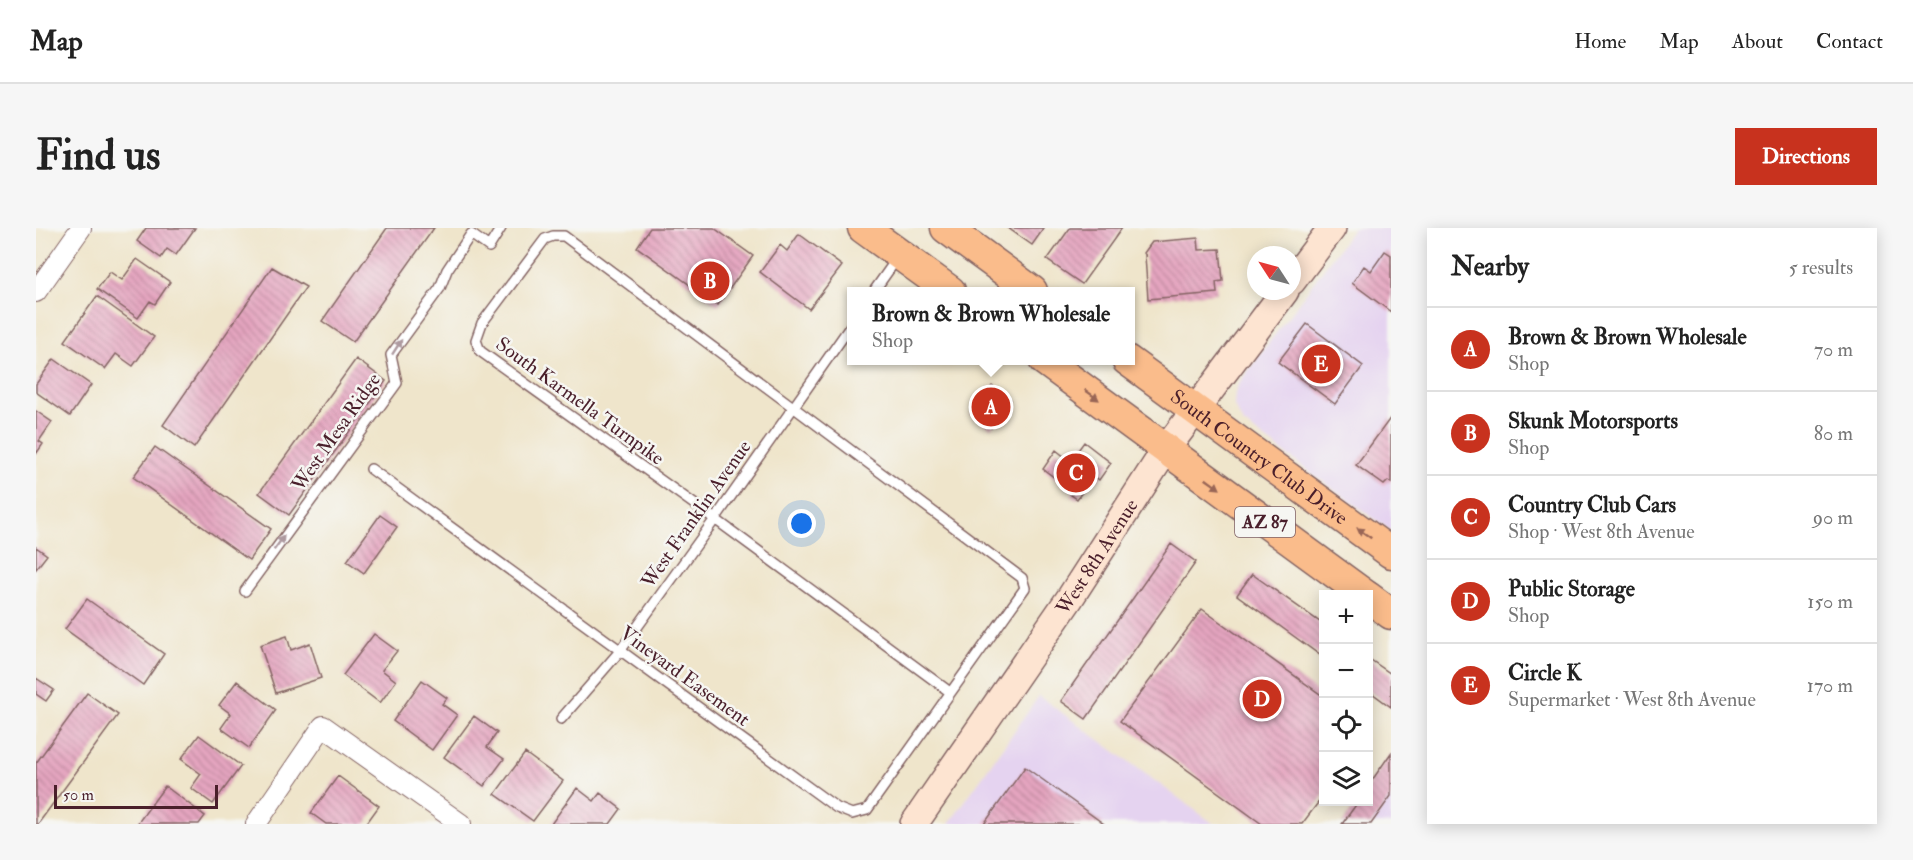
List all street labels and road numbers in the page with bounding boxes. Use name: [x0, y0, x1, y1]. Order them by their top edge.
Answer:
street label: South Karmella Turnpike: [490, 331, 669, 471]
street label: West Mesa Ridge: [285, 368, 386, 497]
street label: South Country Club Drive: [1166, 384, 1353, 530]
street label: West Franklin Avenue: [635, 435, 756, 594]
street label: West 8th Avenue: [1049, 494, 1143, 620]
road number: AZ 87: [1235, 507, 1295, 537]
street label: Vineyard Easement: [615, 620, 755, 732]

